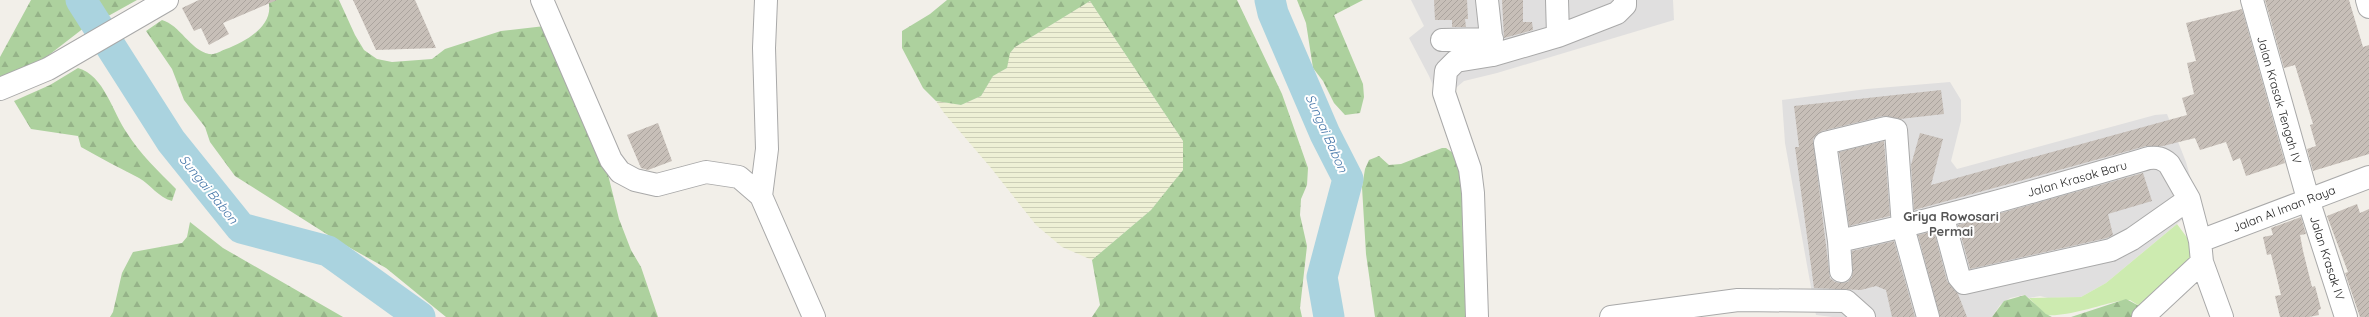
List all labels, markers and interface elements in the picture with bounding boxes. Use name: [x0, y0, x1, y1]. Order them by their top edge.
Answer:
street label: Jalan Krasak Tengah IV: [2254, 34, 2305, 165]
water label: Sungai Babon: [1303, 91, 1352, 175]
water label: Sungai Babon: [176, 151, 242, 227]
street label: Jalan Krasak Baru: [2025, 157, 2129, 200]
street label: Jalan Al Iman Raya: [2230, 182, 2337, 235]
district label: Griya Rowosari Permai: [1903, 208, 1999, 239]
street label: Jalan Krasak IV: [2307, 214, 2348, 302]

